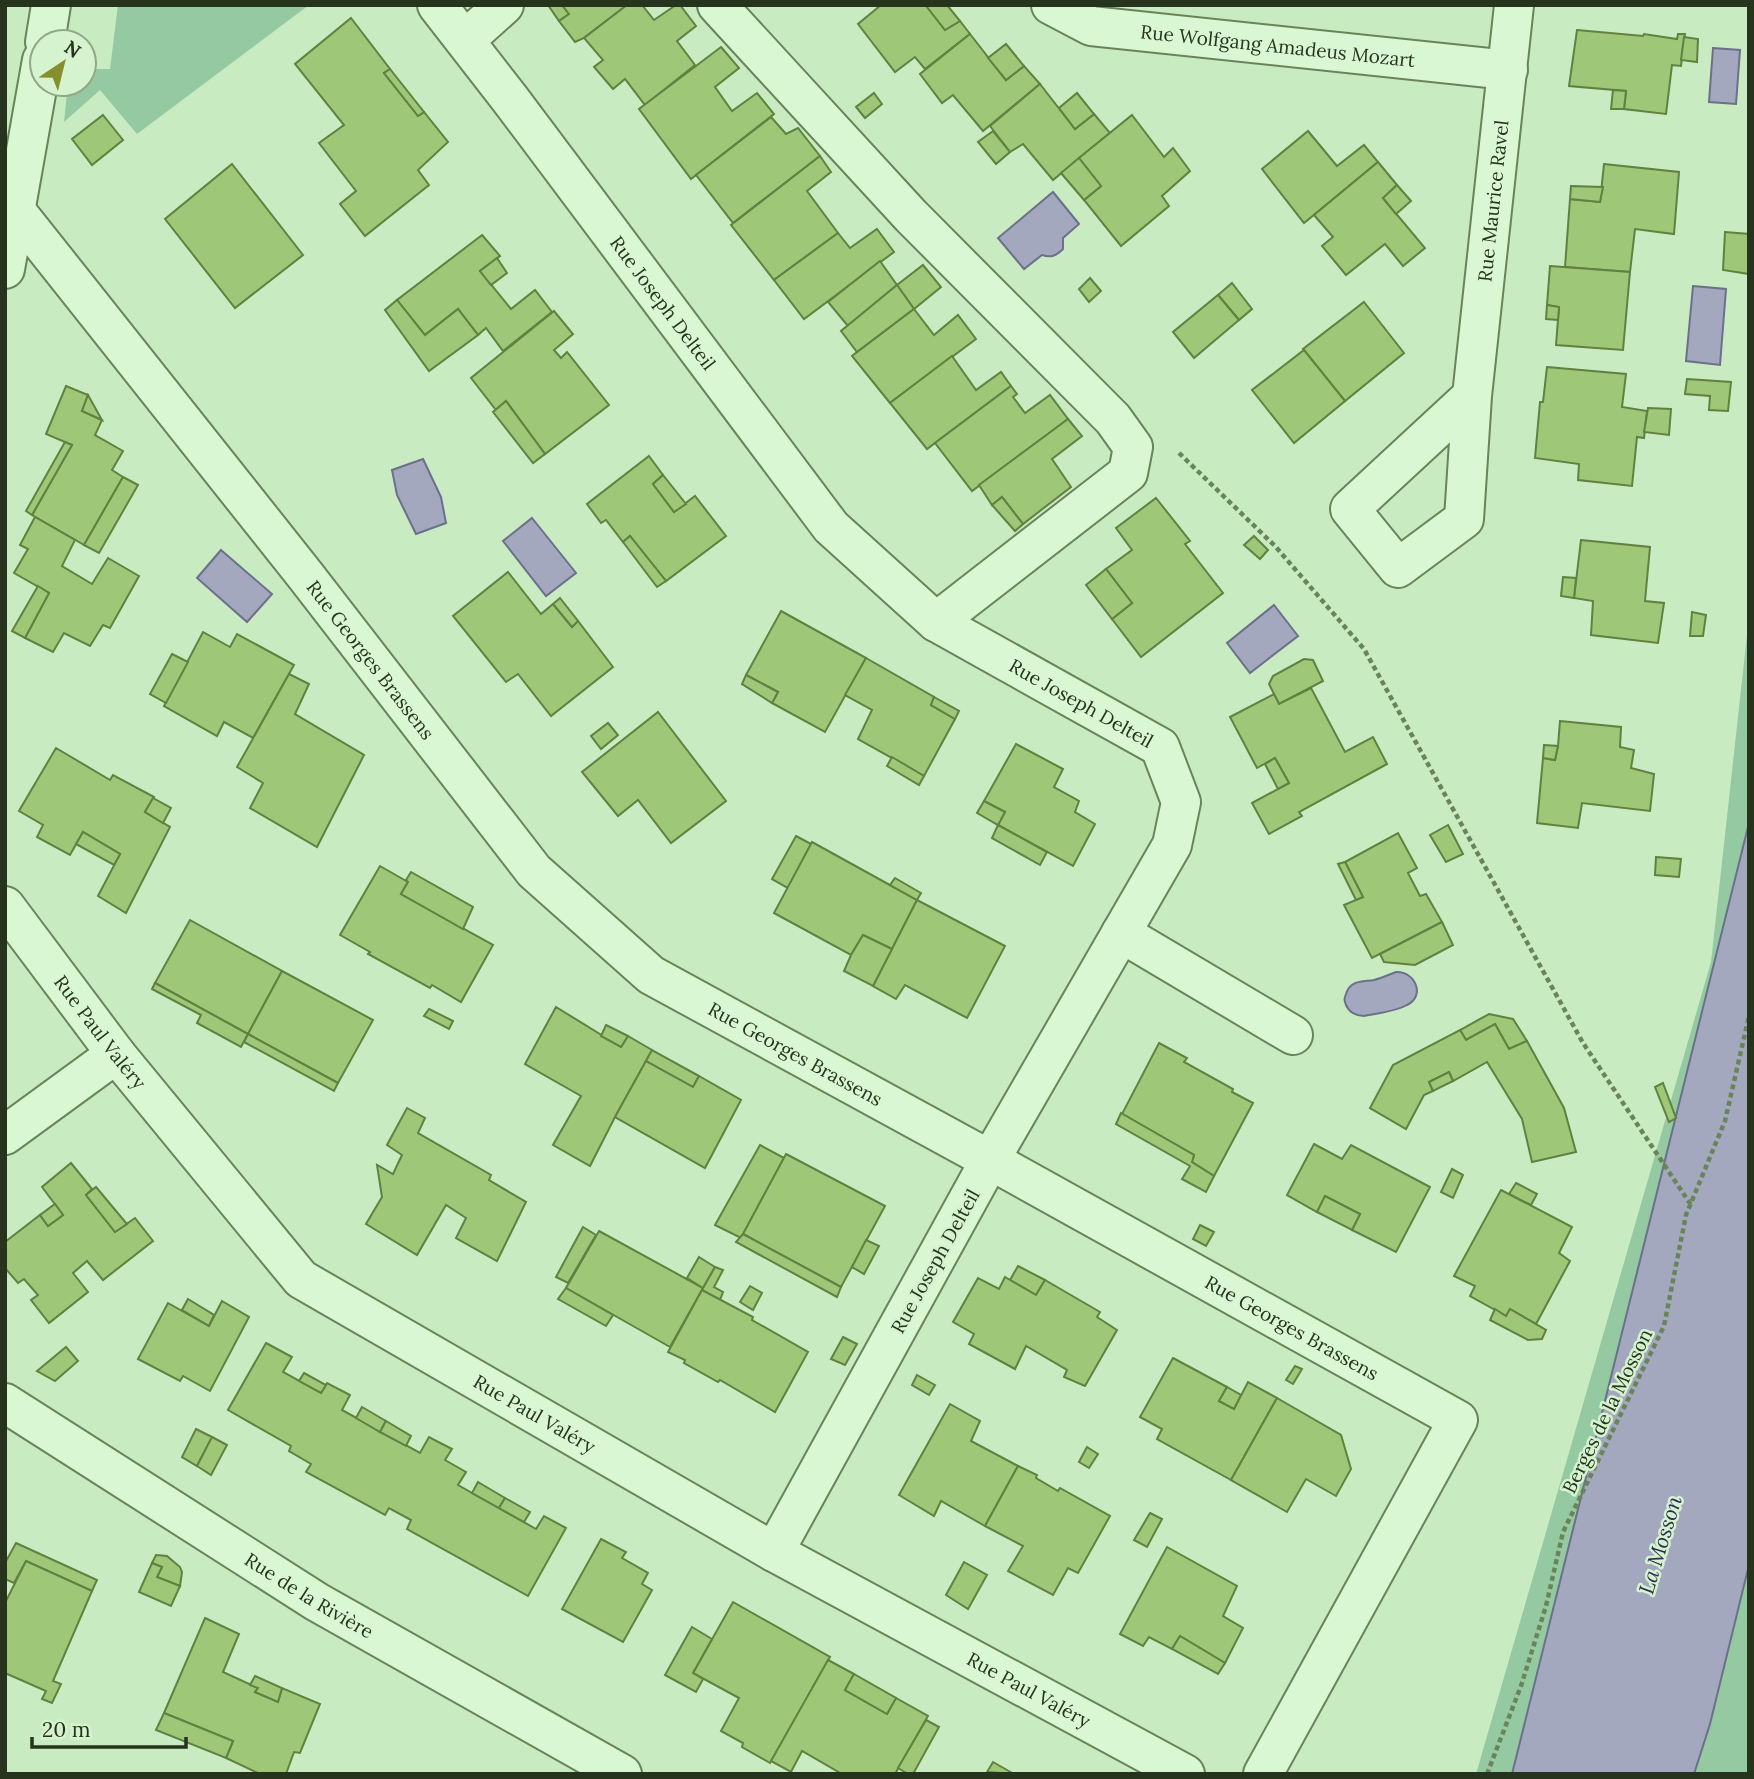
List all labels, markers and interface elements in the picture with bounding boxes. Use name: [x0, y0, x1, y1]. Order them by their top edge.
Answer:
street label: Rue Wolfgang Amadeus Mozart: [1139, 19, 1417, 72]
north arrow: [28, 28, 98, 98]
text: N: [60, 35, 86, 63]
street label: Rue Maurice Ravel: [1472, 119, 1514, 283]
street label: Rue Joseph Delteil: [605, 231, 721, 375]
street label: Rue Georges Brassens: [301, 575, 440, 744]
street label: Rue Joseph Delteil: [1005, 653, 1158, 753]
street label: Rue Paul Valéry: [49, 970, 152, 1094]
street label: Rue Georges Brassens: [704, 997, 887, 1111]
street label: Rue Joseph Delteil: [885, 1185, 985, 1337]
street label: Rue Georges Brassens: [1201, 1270, 1383, 1386]
street label: Berges de la Mosson: [1557, 1325, 1657, 1497]
street label: Rue Paul Valéry: [469, 1369, 600, 1458]
water label: La Mosson: [1632, 1493, 1688, 1597]
street label: Rue de la Rivière: [240, 1547, 378, 1643]
street label: Rue Paul Valéry: [963, 1646, 1095, 1733]
scale bar: [32, 1706, 186, 1750]
text: 20 m: [42, 1716, 91, 1743]

